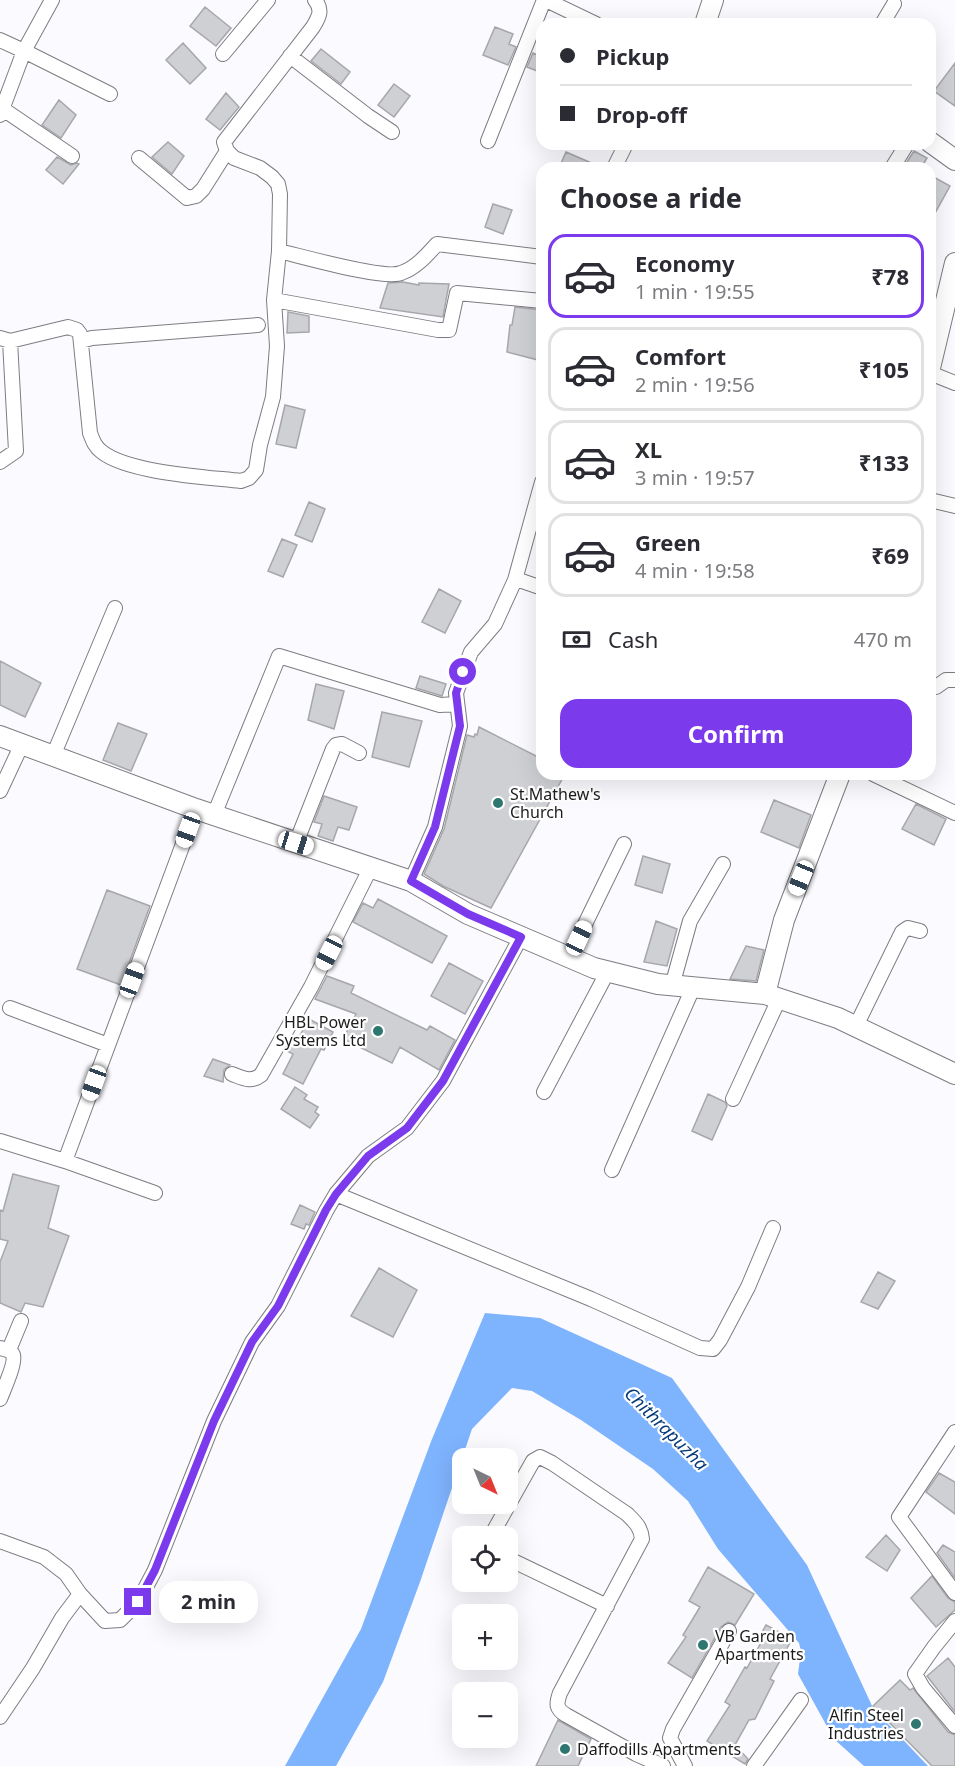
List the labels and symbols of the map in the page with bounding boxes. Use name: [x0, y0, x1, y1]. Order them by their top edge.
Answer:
route start: [449, 658, 476, 685]
place label: St.Mathew's Church: [510, 783, 601, 823]
marker: St.Mathew's Church: [491, 796, 505, 810]
car: [173, 810, 203, 850]
car: [276, 829, 316, 857]
car: [786, 858, 816, 898]
car: [563, 918, 595, 958]
car: [313, 933, 345, 973]
car: [117, 960, 147, 1000]
place label: HBL Power Systems Ltd: [276, 1011, 366, 1051]
marker: HBL Power Systems Ltd: [371, 1024, 385, 1038]
car: [79, 1063, 109, 1103]
water label: Chithrapuzha: [620, 1381, 714, 1475]
north arrow: [452, 1448, 518, 1514]
callout: 2 min: [159, 1581, 258, 1623]
route end: [124, 1588, 151, 1615]
place label: VB Garden Apartments: [715, 1625, 804, 1665]
marker: VB Garden Apartments: [696, 1638, 710, 1652]
place label: Alfin Steel Industries: [828, 1704, 904, 1744]
marker: Alfin Steel Industries: [909, 1717, 923, 1731]
place label: Daffodills Apartments: [577, 1738, 741, 1760]
marker: Daffodills Apartments: [558, 1742, 572, 1756]

